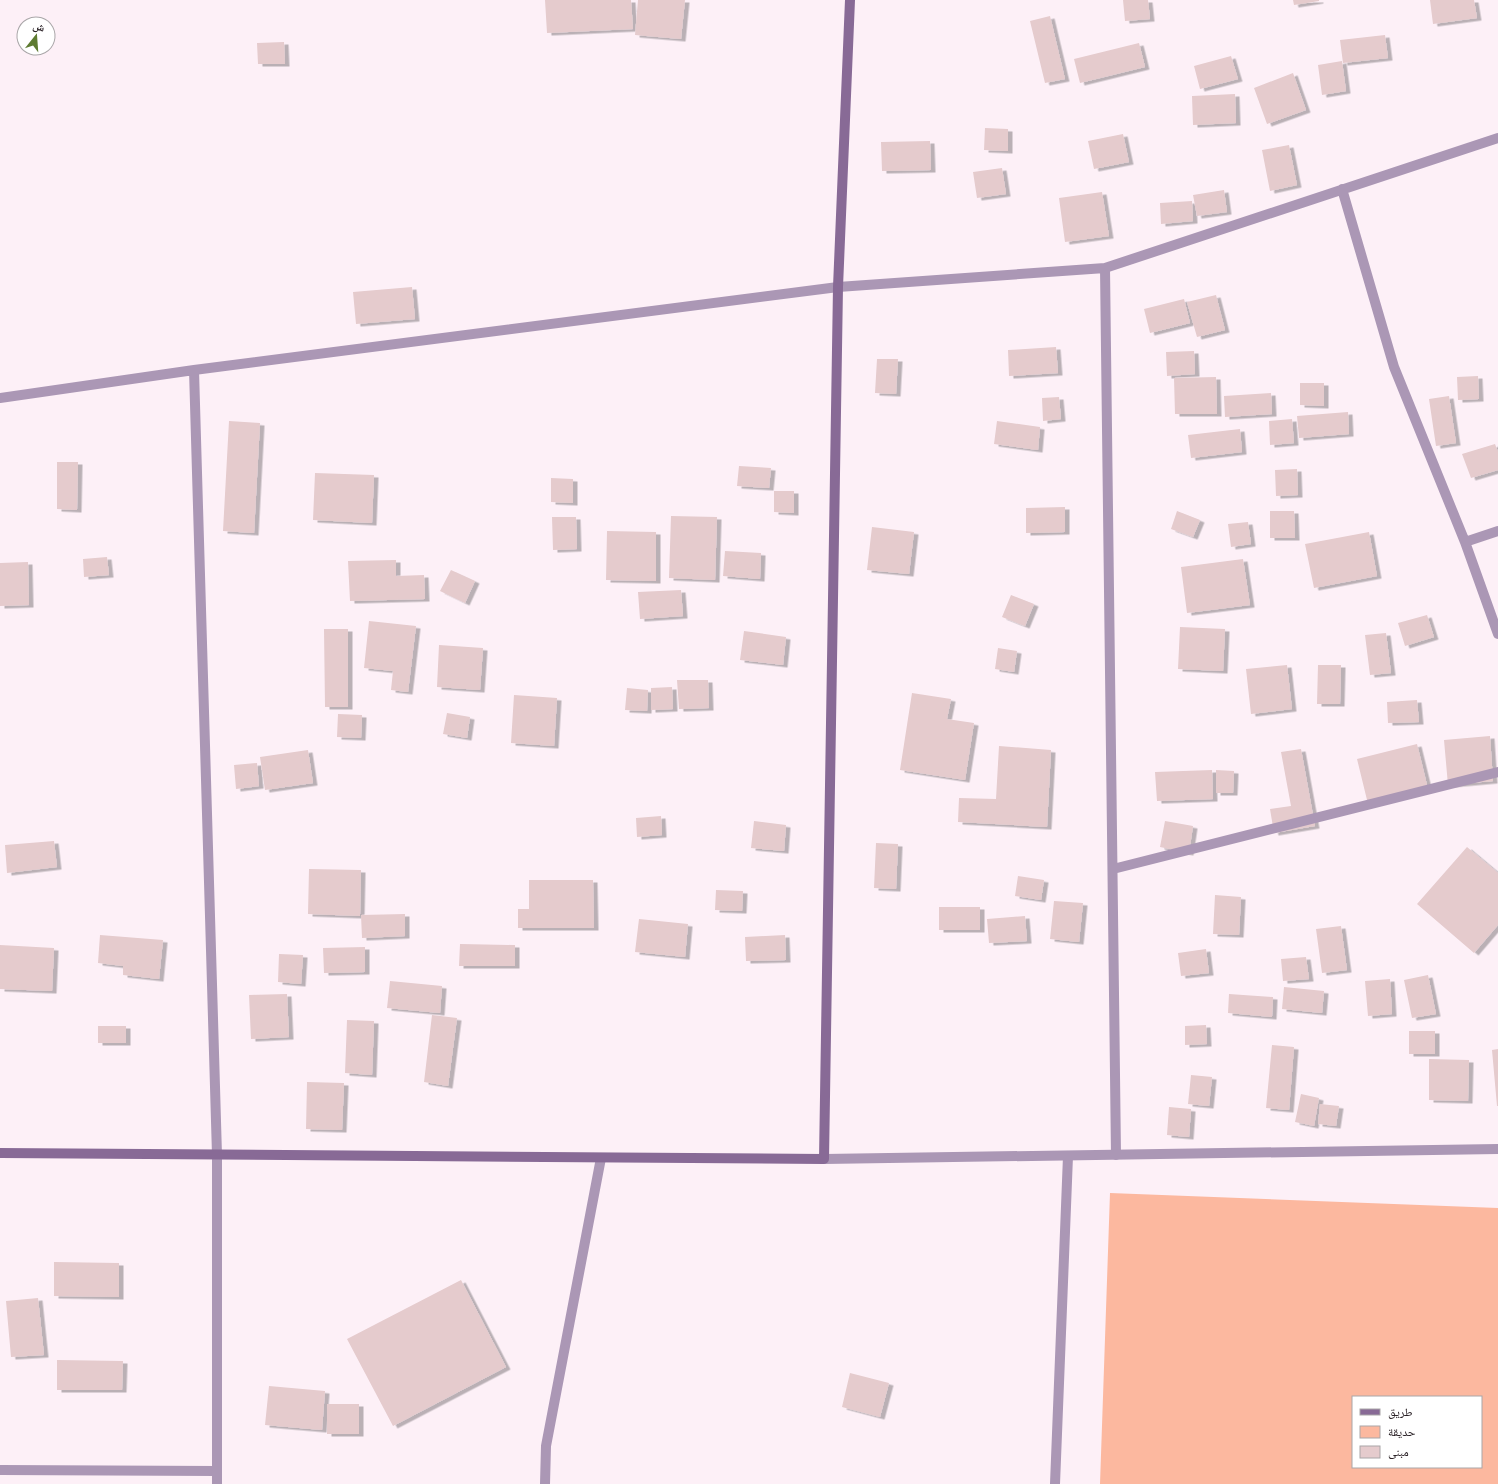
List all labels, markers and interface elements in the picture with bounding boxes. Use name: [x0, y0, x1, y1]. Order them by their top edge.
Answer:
north arrow: [16, 16, 56, 56]
text: ش: [31, 19, 47, 36]
legend: [1352, 1396, 1482, 1468]
text: طريق: [1388, 1405, 1413, 1419]
text: حديقة: [1388, 1425, 1416, 1439]
text: مبنى: [1388, 1445, 1409, 1459]

